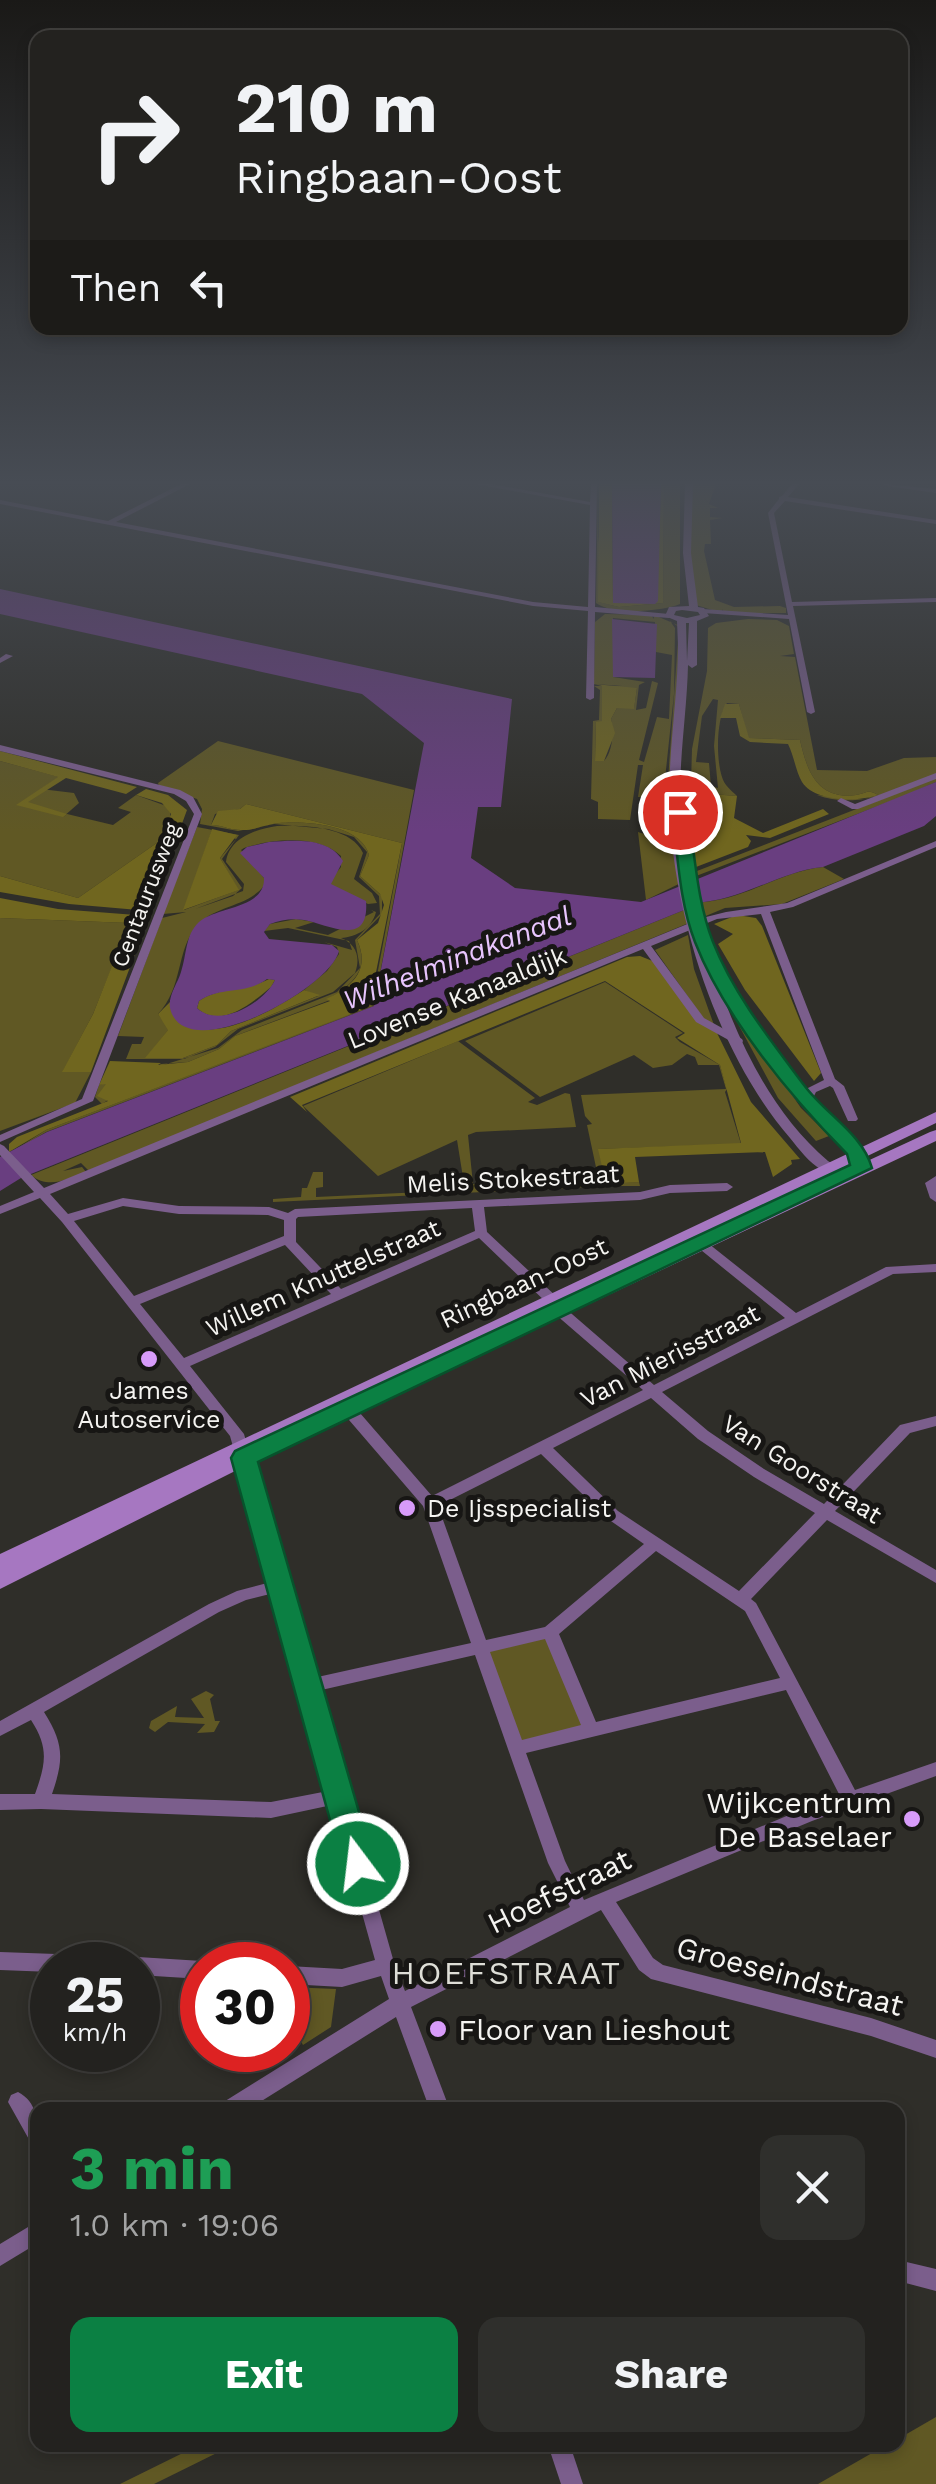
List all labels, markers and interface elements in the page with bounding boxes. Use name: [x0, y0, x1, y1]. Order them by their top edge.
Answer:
text: 210 m: [235, 67, 438, 149]
icon: right: [70, 70, 200, 200]
text: Ringbaan-Oost: [235, 151, 562, 204]
icon: left: [181, 260, 236, 315]
text: Then: [70, 266, 161, 310]
pin: [638, 770, 723, 855]
icon: arrive: [653, 785, 708, 840]
street label: Centaurusweg: [107, 819, 185, 971]
water label: Wilhelminakanaal: [338, 899, 576, 1017]
street label: Lovense Kanaaldijk: [343, 941, 571, 1055]
street label: Melis Stokestraat: [406, 1159, 621, 1199]
street label: Willem Knuttelstraat: [201, 1213, 445, 1343]
street label: Ringbaan-Oost: [436, 1231, 613, 1334]
street label: Van Mierisstraat: [576, 1298, 765, 1414]
marker: James Autoservice: [138, 1348, 160, 1370]
place label: James Autoservice: [77, 1376, 221, 1434]
street label: Van Goorstraat: [717, 1408, 887, 1530]
place label: De Ijsspecialist: [427, 1494, 612, 1523]
marker: De Ijsspecialist: [396, 1497, 418, 1519]
place label: Wijkcentrum De Baselaer: [706, 1785, 892, 1854]
marker: Wijkcentrum De Baselaer: [901, 1808, 923, 1830]
position arrow: [306, 1812, 410, 1916]
street label: Hoefstraat: [482, 1841, 637, 1941]
street label: Groeseindstraat: [673, 1929, 908, 2023]
speed limit sign: 30: [180, 1942, 310, 2072]
district label: HOEFSTRAAT: [391, 1954, 623, 1992]
text: 25: [66, 1965, 124, 2024]
place label: Floor van Lieshout: [458, 2012, 731, 2047]
text: km/h: [63, 2018, 127, 2047]
marker: Floor van Lieshout: [427, 2018, 449, 2040]
text: 3 min: [70, 2133, 234, 2204]
button: close: [760, 2135, 865, 2240]
text: 1.0 km · 19:06: [70, 2206, 279, 2244]
button: Exit: [70, 2317, 458, 2432]
button: Share: [478, 2317, 865, 2432]

